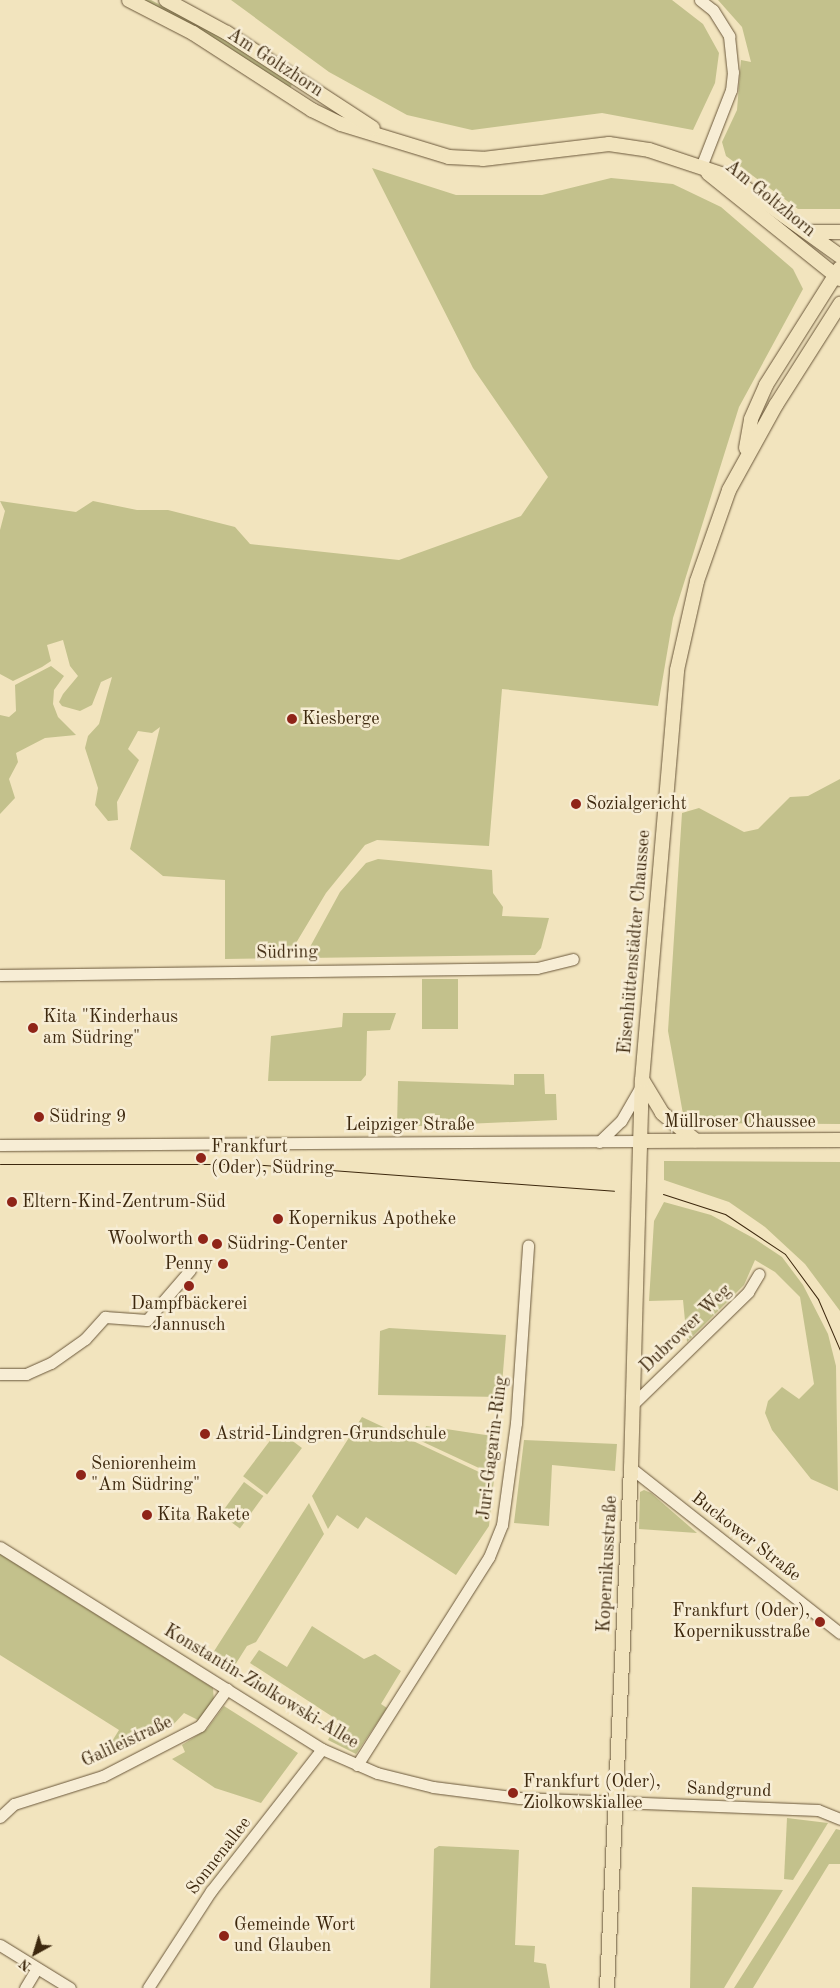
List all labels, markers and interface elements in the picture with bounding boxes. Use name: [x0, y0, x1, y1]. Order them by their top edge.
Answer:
street label: Am Goltzhorn: [223, 24, 327, 102]
street label: Am Goltzhorn: [721, 156, 819, 242]
place label: Kiesberge: [302, 708, 379, 730]
marker: Kiesberge: [286, 713, 298, 725]
place label: Sozialgericht: [586, 793, 687, 815]
marker: Sozialgericht: [570, 798, 582, 810]
street label: Eisenhüttenstädter Chaussee: [614, 829, 656, 1055]
street label: Südring: [256, 942, 318, 964]
place label: Kita "Kinderhaus am Südring": [43, 1007, 178, 1050]
marker: Kita "Kinderhaus am Südring": [27, 1022, 39, 1034]
place label: Südring 9: [49, 1106, 126, 1128]
marker: Südring 9: [33, 1111, 45, 1123]
street label: Müllroser Chaussee: [664, 1111, 816, 1133]
street label: Leipziger Straße: [345, 1114, 475, 1136]
place label: Frankfurt (Oder), Südring: [211, 1137, 334, 1180]
marker: Frankfurt (Oder), Südring: [195, 1152, 207, 1164]
place label: Eltern-Kind-Zentrum-Süd: [22, 1191, 226, 1213]
marker: Eltern-Kind-Zentrum-Süd: [6, 1196, 18, 1208]
place label: Kopernikus Apotheke: [288, 1208, 456, 1230]
marker: Kopernikus Apotheke: [272, 1213, 284, 1225]
place label: Woolworth: [107, 1228, 193, 1250]
marker: Woolworth: [197, 1233, 209, 1245]
place label: Südring-Center: [227, 1233, 348, 1255]
marker: Südring-Center: [211, 1238, 223, 1250]
place label: Penny: [164, 1253, 213, 1275]
marker: Penny: [217, 1258, 229, 1270]
marker: Dampfbäckerei Jannusch: [183, 1280, 195, 1292]
street label: Dubrower Weg: [636, 1280, 736, 1378]
place label: Dampfbäckerei Jannusch: [131, 1294, 247, 1336]
street label: Juri-Gagarin-Ring: [473, 1375, 513, 1521]
place label: Astrid-Lindgren-Grundschule: [215, 1423, 446, 1445]
marker: Astrid-Lindgren-Grundschule: [199, 1428, 211, 1440]
place label: Seniorenheim "Am Südring": [91, 1454, 200, 1496]
marker: Seniorenheim "Am Südring": [75, 1469, 87, 1481]
street label: Buckower Straße: [687, 1487, 805, 1587]
street label: Kopernikusstraße: [594, 1495, 622, 1633]
place label: Kita Rakete: [157, 1504, 250, 1526]
marker: Kita Rakete: [141, 1509, 153, 1521]
place label: Frankfurt (Oder), Kopernikusstraße: [672, 1601, 810, 1644]
marker: Frankfurt (Oder), Kopernikusstraße: [814, 1616, 826, 1628]
street label: Konstantin-Ziolkowski-Allee: [160, 1620, 362, 1754]
street label: Galileistraße: [78, 1712, 176, 1772]
place label: Frankfurt (Oder), Ziolkowskiallee: [523, 1772, 661, 1815]
street label: Sandgrund: [686, 1778, 772, 1802]
marker: Frankfurt (Oder), Ziolkowskiallee: [507, 1787, 519, 1799]
street label: Sonnenallee: [182, 1813, 256, 1899]
place label: Gemeinde Wort und Glauben: [234, 1915, 355, 1958]
north arrow: [10, 1928, 60, 1978]
marker: Gemeinde Wort und Glauben: [218, 1930, 230, 1942]
text: N: [17, 1956, 34, 1973]

